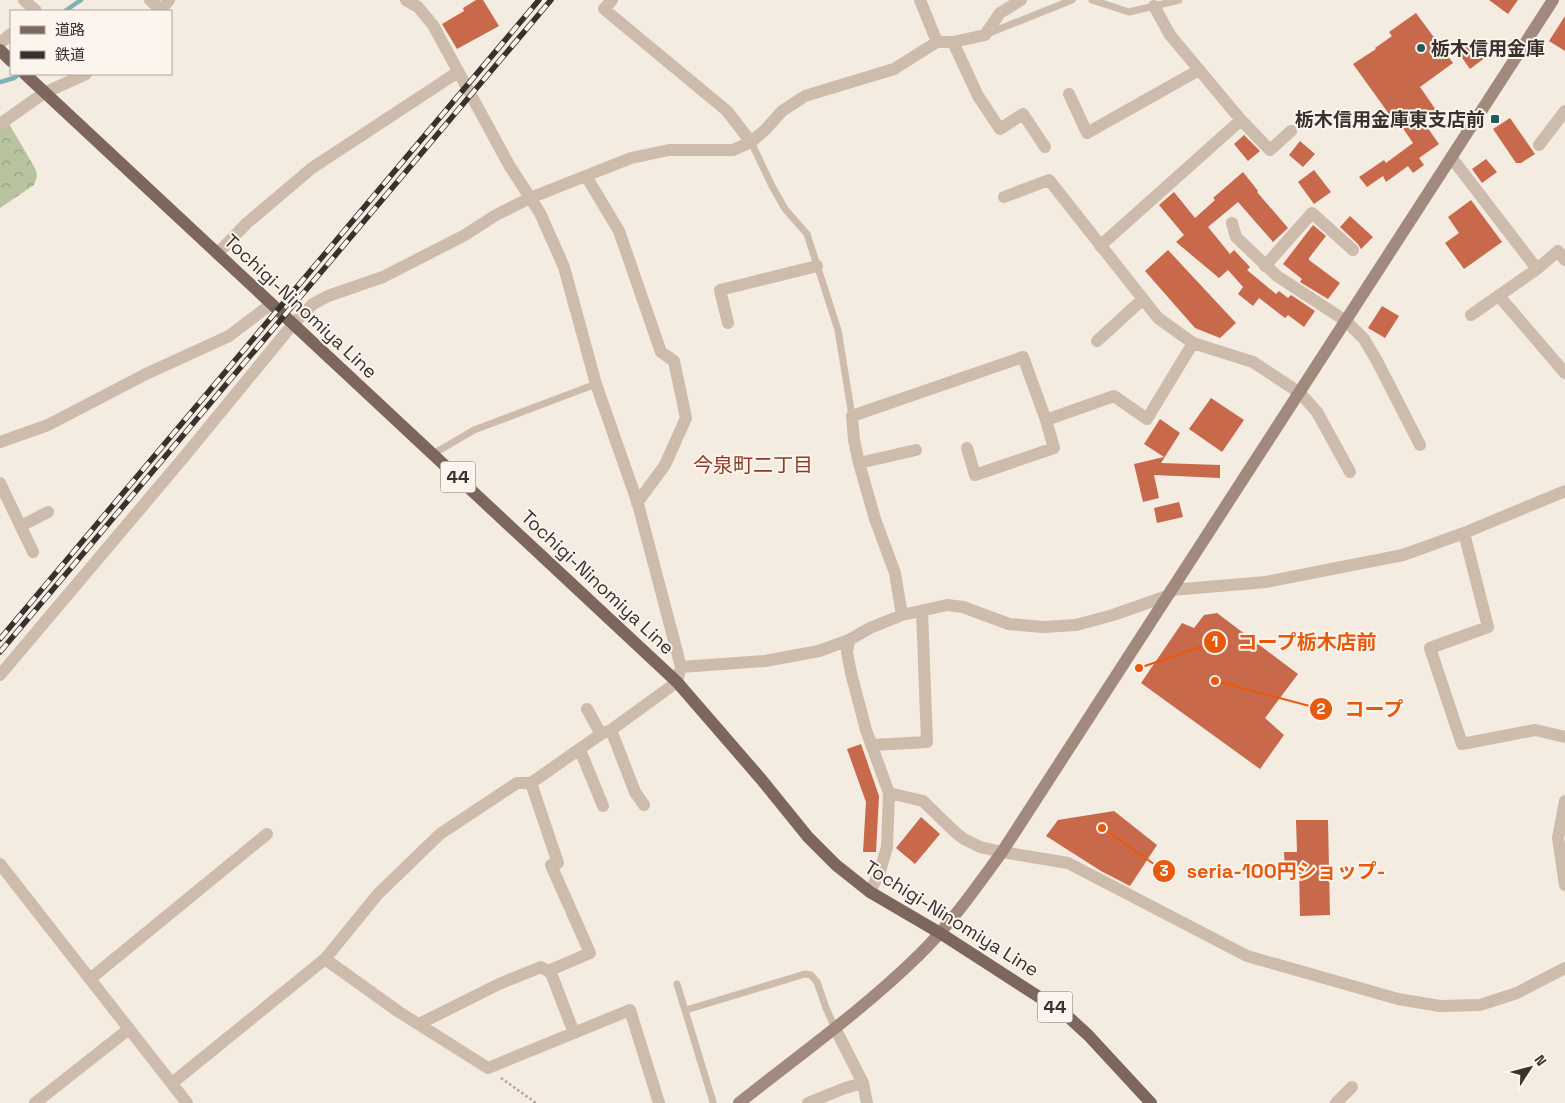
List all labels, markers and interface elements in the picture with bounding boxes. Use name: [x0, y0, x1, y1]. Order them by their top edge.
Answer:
legend: [10, 10, 172, 75]
text: 道路: [55, 20, 85, 39]
place label: 栃木信用金庫: [1431, 36, 1545, 61]
marker: 栃木信用金庫: [1415, 42, 1427, 54]
text: 鉄道: [55, 45, 85, 64]
place label: 栃木信用金庫東支店前: [1295, 107, 1485, 132]
marker: 栃木信用金庫東支店前: [1489, 113, 1501, 125]
street label: Tochigi-Ninomiya Line: [219, 229, 383, 384]
district label: 今泉町二丁目: [693, 452, 813, 478]
road number: 44: [440, 462, 476, 492]
street label: Tochigi-Ninomiya Line: [516, 505, 680, 660]
callout: コープ栃木店前: [1202, 625, 1387, 660]
text: コープ栃木店前: [1238, 629, 1376, 655]
text: 1: [1212, 632, 1218, 651]
callout: コープ: [1309, 691, 1414, 726]
text: コープ: [1345, 696, 1403, 722]
text: 2: [1317, 699, 1326, 718]
callout: seria-100円ショップ-: [1151, 853, 1395, 888]
street label: Tochigi-Ninomiya Line: [860, 855, 1044, 982]
text: seria-100円ショップ-: [1187, 858, 1385, 884]
text: 3: [1159, 861, 1169, 880]
road number: 44: [1038, 992, 1072, 1022]
north arrow: [1505, 1043, 1555, 1093]
text: N: [1530, 1051, 1551, 1069]

